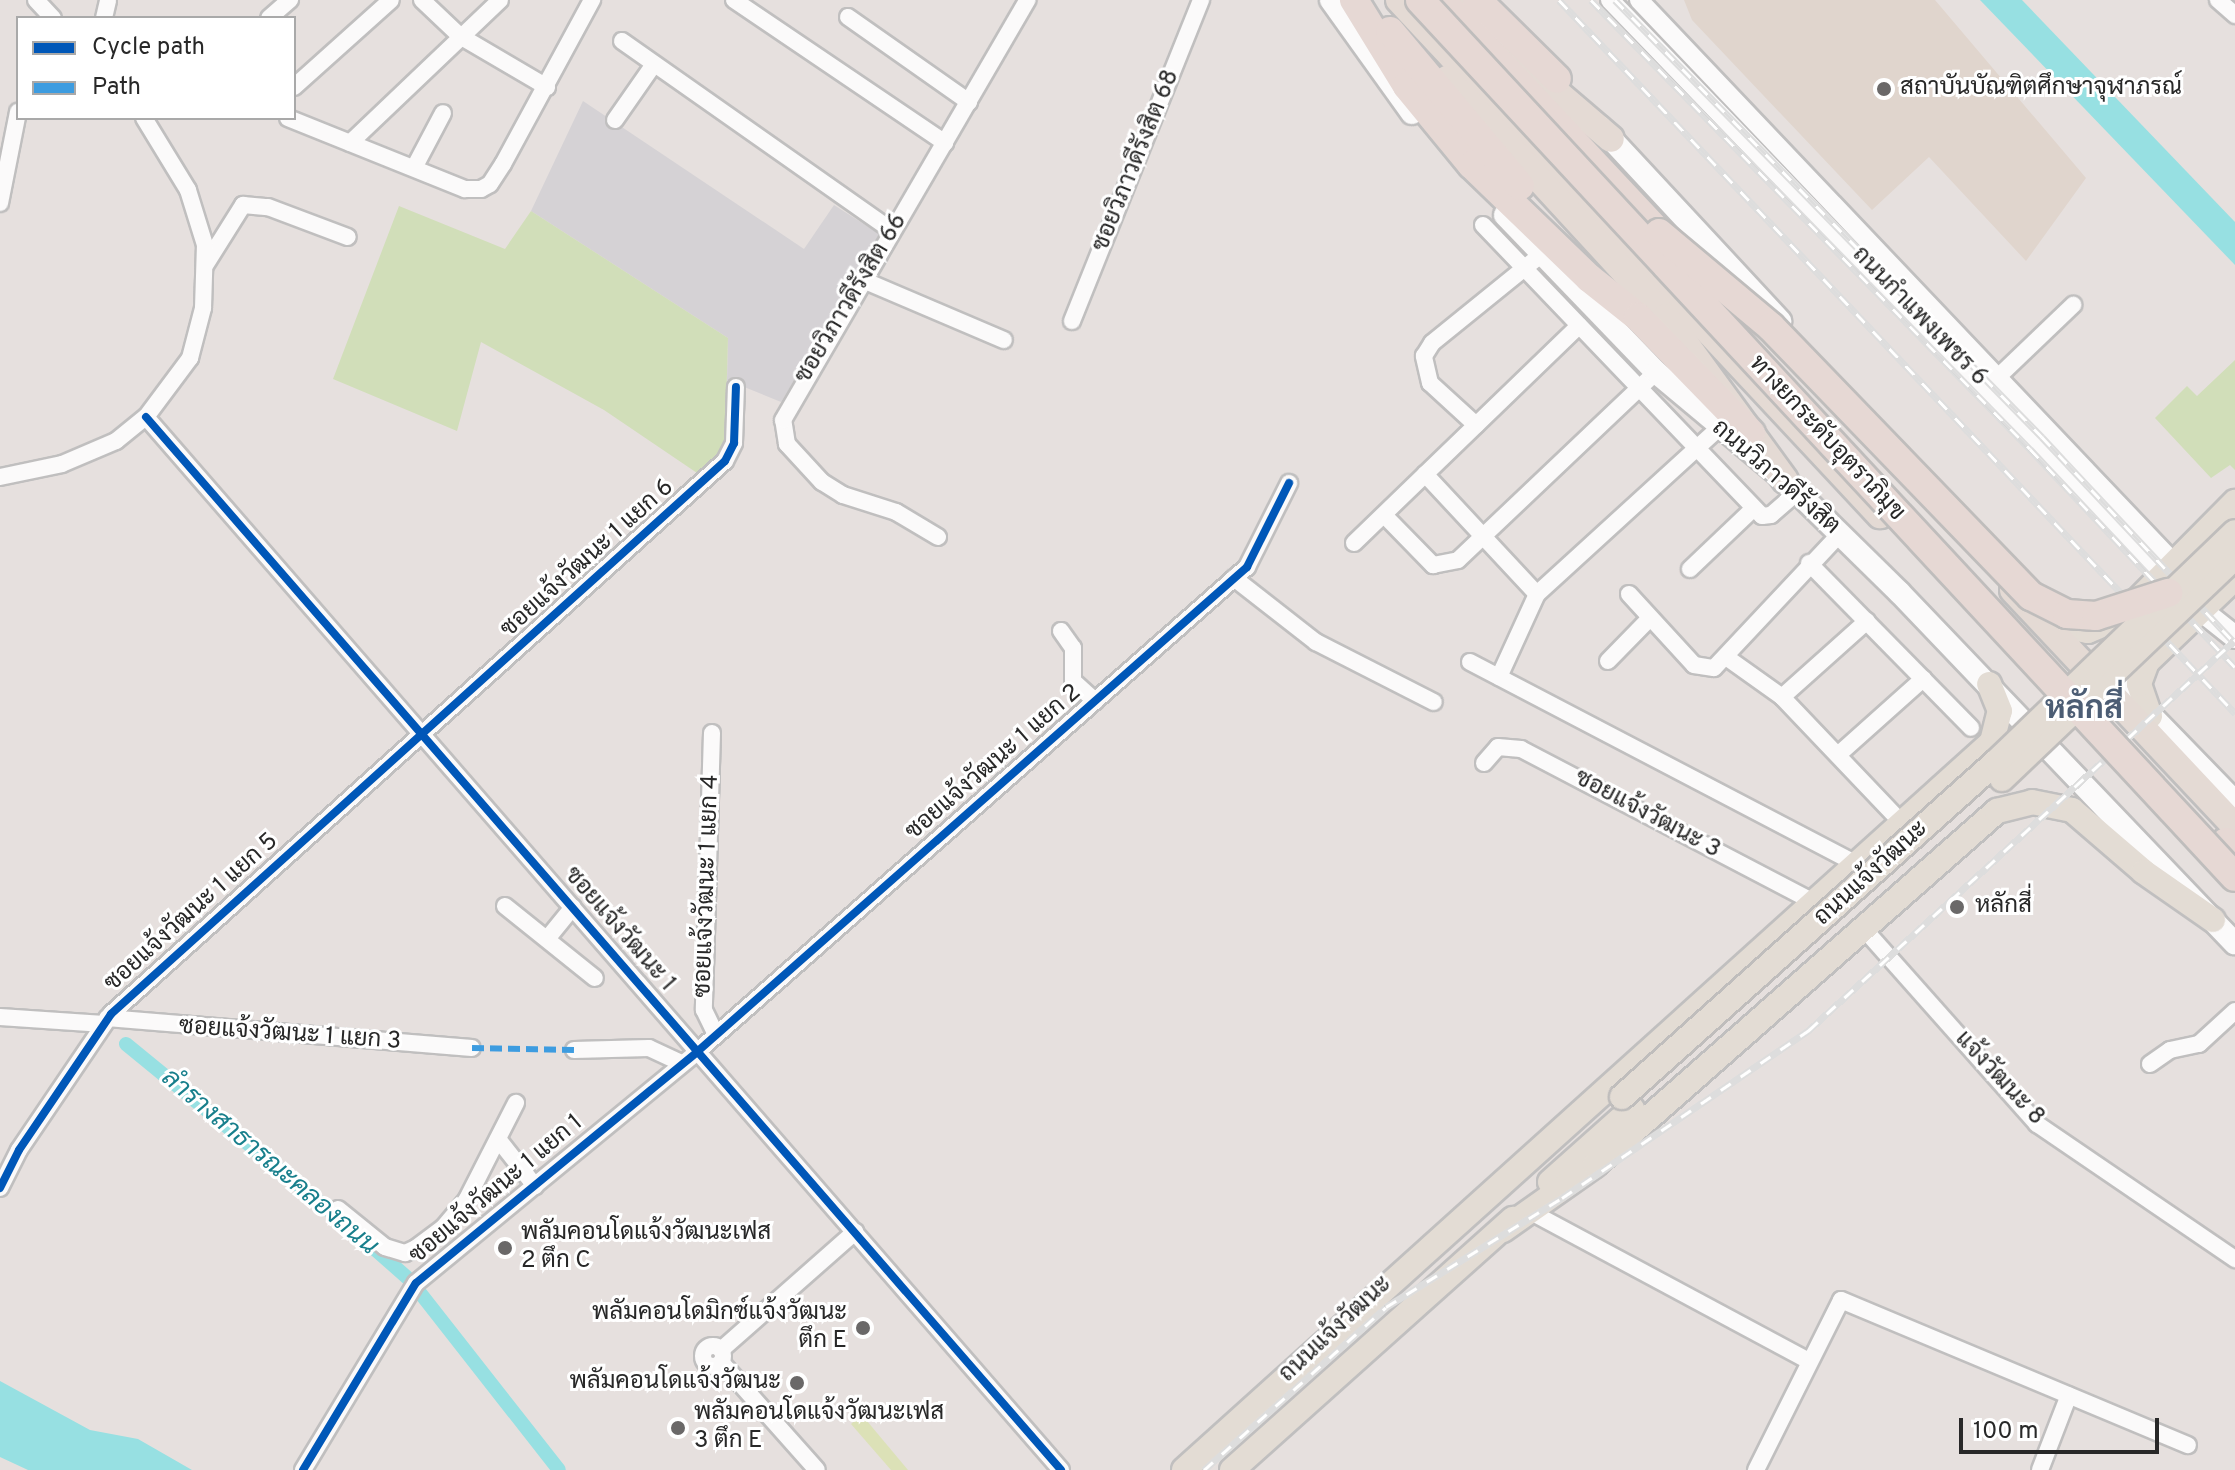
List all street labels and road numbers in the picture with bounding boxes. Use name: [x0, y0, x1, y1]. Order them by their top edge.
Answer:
street label: ซอยวิภาวดีรังสิต 68: [1087, 66, 1187, 256]
street label: ซอยวิภาวดีรังสิต 66: [790, 209, 914, 389]
street label: ถนนกำแพงเพชร 6: [1845, 241, 1993, 393]
street label: ทางยกระดับอุตราภิมุข: [1742, 350, 1910, 528]
street label: ถนนวิภาวดีรังสิต: [1705, 414, 1845, 542]
street label: ซอยแจ้งวัฒนะ 1 แยก 6: [496, 474, 680, 644]
street label: ซอยแจ้งวัฒนะ 1 แยก 2: [900, 679, 1088, 847]
street label: ซอยแจ้งวัฒนะ 3: [1569, 764, 1725, 866]
street label: ซอยแจ้งวัฒนะ 1 แยก 4: [690, 774, 726, 998]
street label: ถนนแจ้งวัฒนะ: [1809, 815, 1935, 933]
street label: ซอยแจ้งวัฒนะ 1 แยก 5: [99, 828, 285, 998]
street label: ซอยแจ้งวัฒนะ 1: [557, 862, 681, 998]
street label: ซอยแจ้งวัฒนะ 1 แยก 3: [178, 1013, 402, 1057]
street label: แจ้งวัฒนะ 8: [1948, 1026, 2050, 1132]
street label: ซอยแจ้งวัฒนะ 1 แยก 1: [404, 1109, 590, 1271]
street label: ถนนแจ้งวัฒนะ: [1274, 1271, 1398, 1389]

